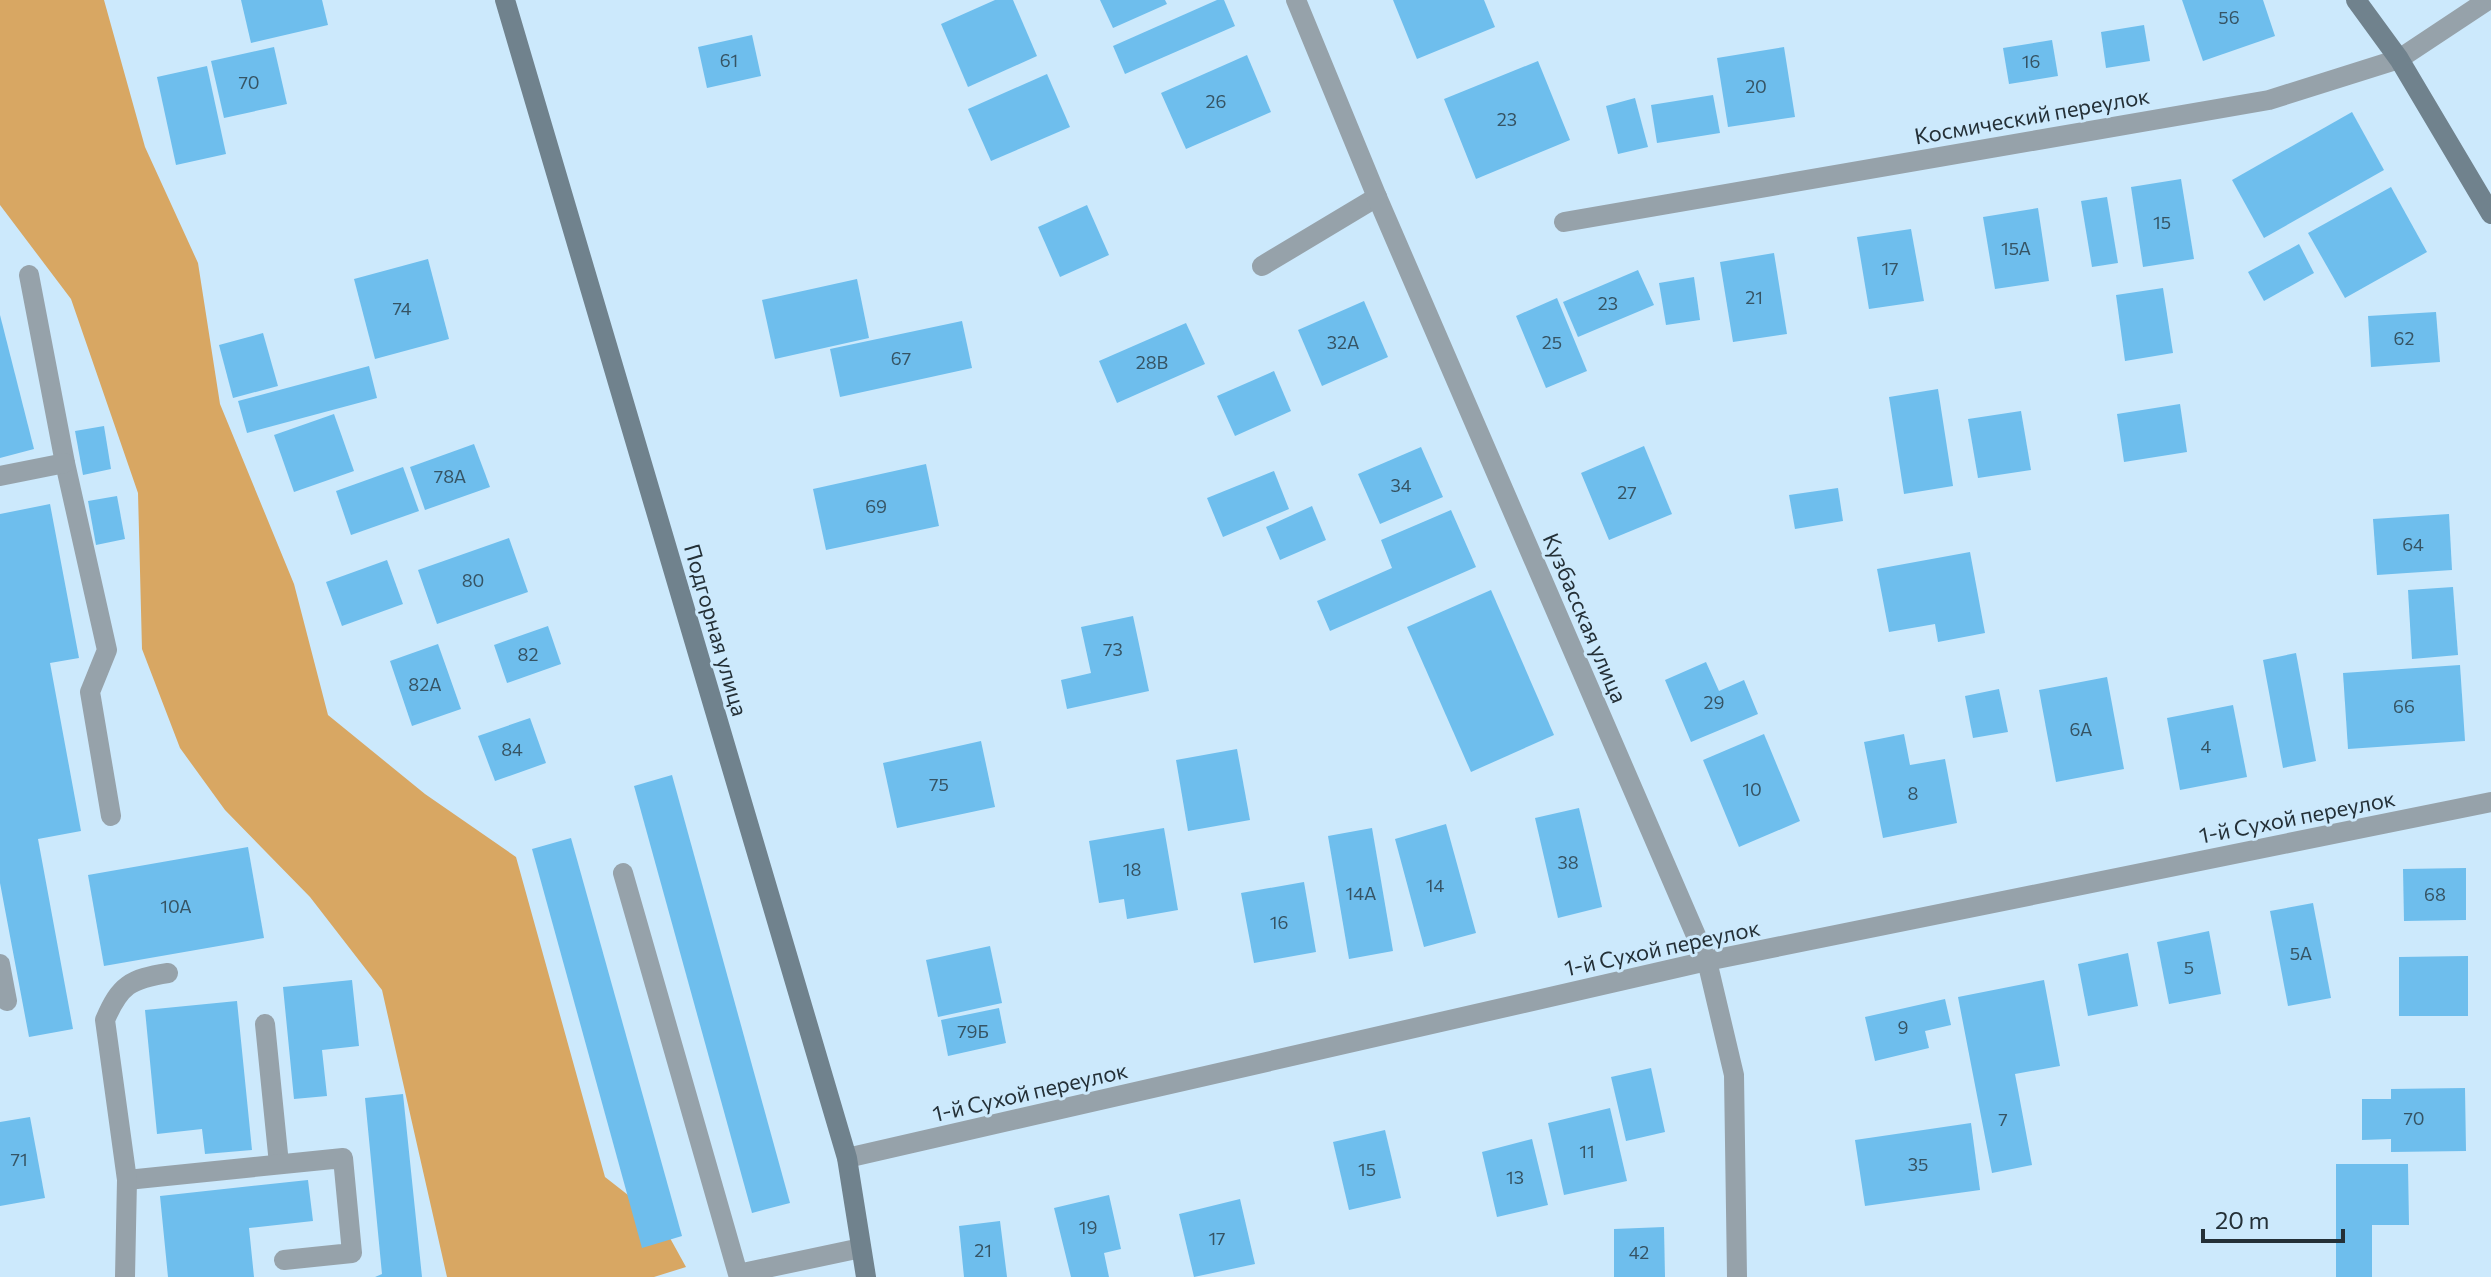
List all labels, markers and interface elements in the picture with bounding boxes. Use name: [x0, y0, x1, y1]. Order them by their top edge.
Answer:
house number: 56: [2218, 6, 2240, 28]
house number: 61: [720, 49, 738, 71]
house number: 16: [2022, 50, 2040, 72]
house number: 70: [238, 71, 260, 93]
house number: 20: [1745, 75, 1767, 97]
street label: Космический переулок: [1912, 81, 2152, 149]
house number: 26: [1206, 90, 1226, 112]
house number: 23: [1497, 108, 1517, 130]
house number: 15: [2153, 211, 2171, 233]
house number: 15А: [2001, 237, 2031, 259]
house number: 17: [1881, 257, 1899, 279]
house number: 21: [1745, 286, 1763, 308]
house number: 23: [1598, 292, 1618, 314]
house number: 74: [392, 297, 412, 319]
house number: 62: [2394, 327, 2414, 349]
house number: 32А: [1327, 331, 1359, 353]
house number: 25: [1542, 331, 1562, 353]
house number: 67: [891, 347, 911, 369]
house number: 28В: [1136, 351, 1168, 373]
house number: 78А: [434, 465, 466, 487]
house number: 34: [1390, 474, 1412, 496]
house number: 27: [1617, 481, 1637, 503]
house number: 69: [865, 495, 887, 517]
street label: Кузбасская улица: [1538, 529, 1633, 707]
house number: 64: [2402, 533, 2424, 555]
street label: Подгорная улица: [679, 541, 754, 719]
house number: 80: [462, 569, 484, 591]
house number: 73: [1103, 638, 1123, 660]
house number: 82: [518, 643, 538, 665]
house number: 82А: [408, 673, 442, 695]
house number: 29: [1704, 691, 1724, 713]
house number: 66: [2393, 695, 2415, 717]
house number: 6А: [2070, 718, 2092, 740]
house number: 4: [2201, 735, 2212, 757]
house number: 84: [501, 738, 523, 760]
house number: 75: [929, 773, 949, 795]
house number: 10: [1742, 778, 1762, 800]
house number: 8: [1908, 782, 1919, 804]
street label: 1-й Сухой переулок: [2196, 784, 2398, 849]
house number: 38: [1557, 851, 1579, 873]
house number: 18: [1123, 858, 1141, 880]
house number: 14: [1426, 874, 1444, 896]
house number: 14А: [1346, 882, 1376, 904]
house number: 68: [2424, 883, 2446, 905]
house number: 10А: [160, 895, 192, 917]
house number: 16: [1270, 911, 1288, 933]
street label: 1-й Сухой переулок: [1562, 914, 1762, 981]
house number: 5А: [2290, 942, 2312, 964]
house number: 5: [2184, 956, 2194, 978]
house number: 9: [1898, 1016, 1908, 1038]
house number: 79Б: [957, 1020, 989, 1042]
street label: 1-й Сухой переулок: [930, 1056, 1130, 1127]
house number: 70: [2403, 1107, 2425, 1129]
house number: 7: [1998, 1108, 2008, 1130]
house number: 11: [1579, 1140, 1595, 1162]
house number: 71: [10, 1148, 28, 1170]
house number: 35: [1908, 1153, 1928, 1175]
house number: 15: [1358, 1158, 1376, 1180]
house number: 13: [1506, 1166, 1524, 1188]
scale bar: [2203, 1193, 2343, 1243]
text: 20 m: [2215, 1205, 2269, 1234]
house number: 19: [1079, 1216, 1097, 1238]
house number: 17: [1208, 1227, 1226, 1249]
house number: 21: [974, 1239, 992, 1261]
house number: 42: [1629, 1241, 1649, 1263]

